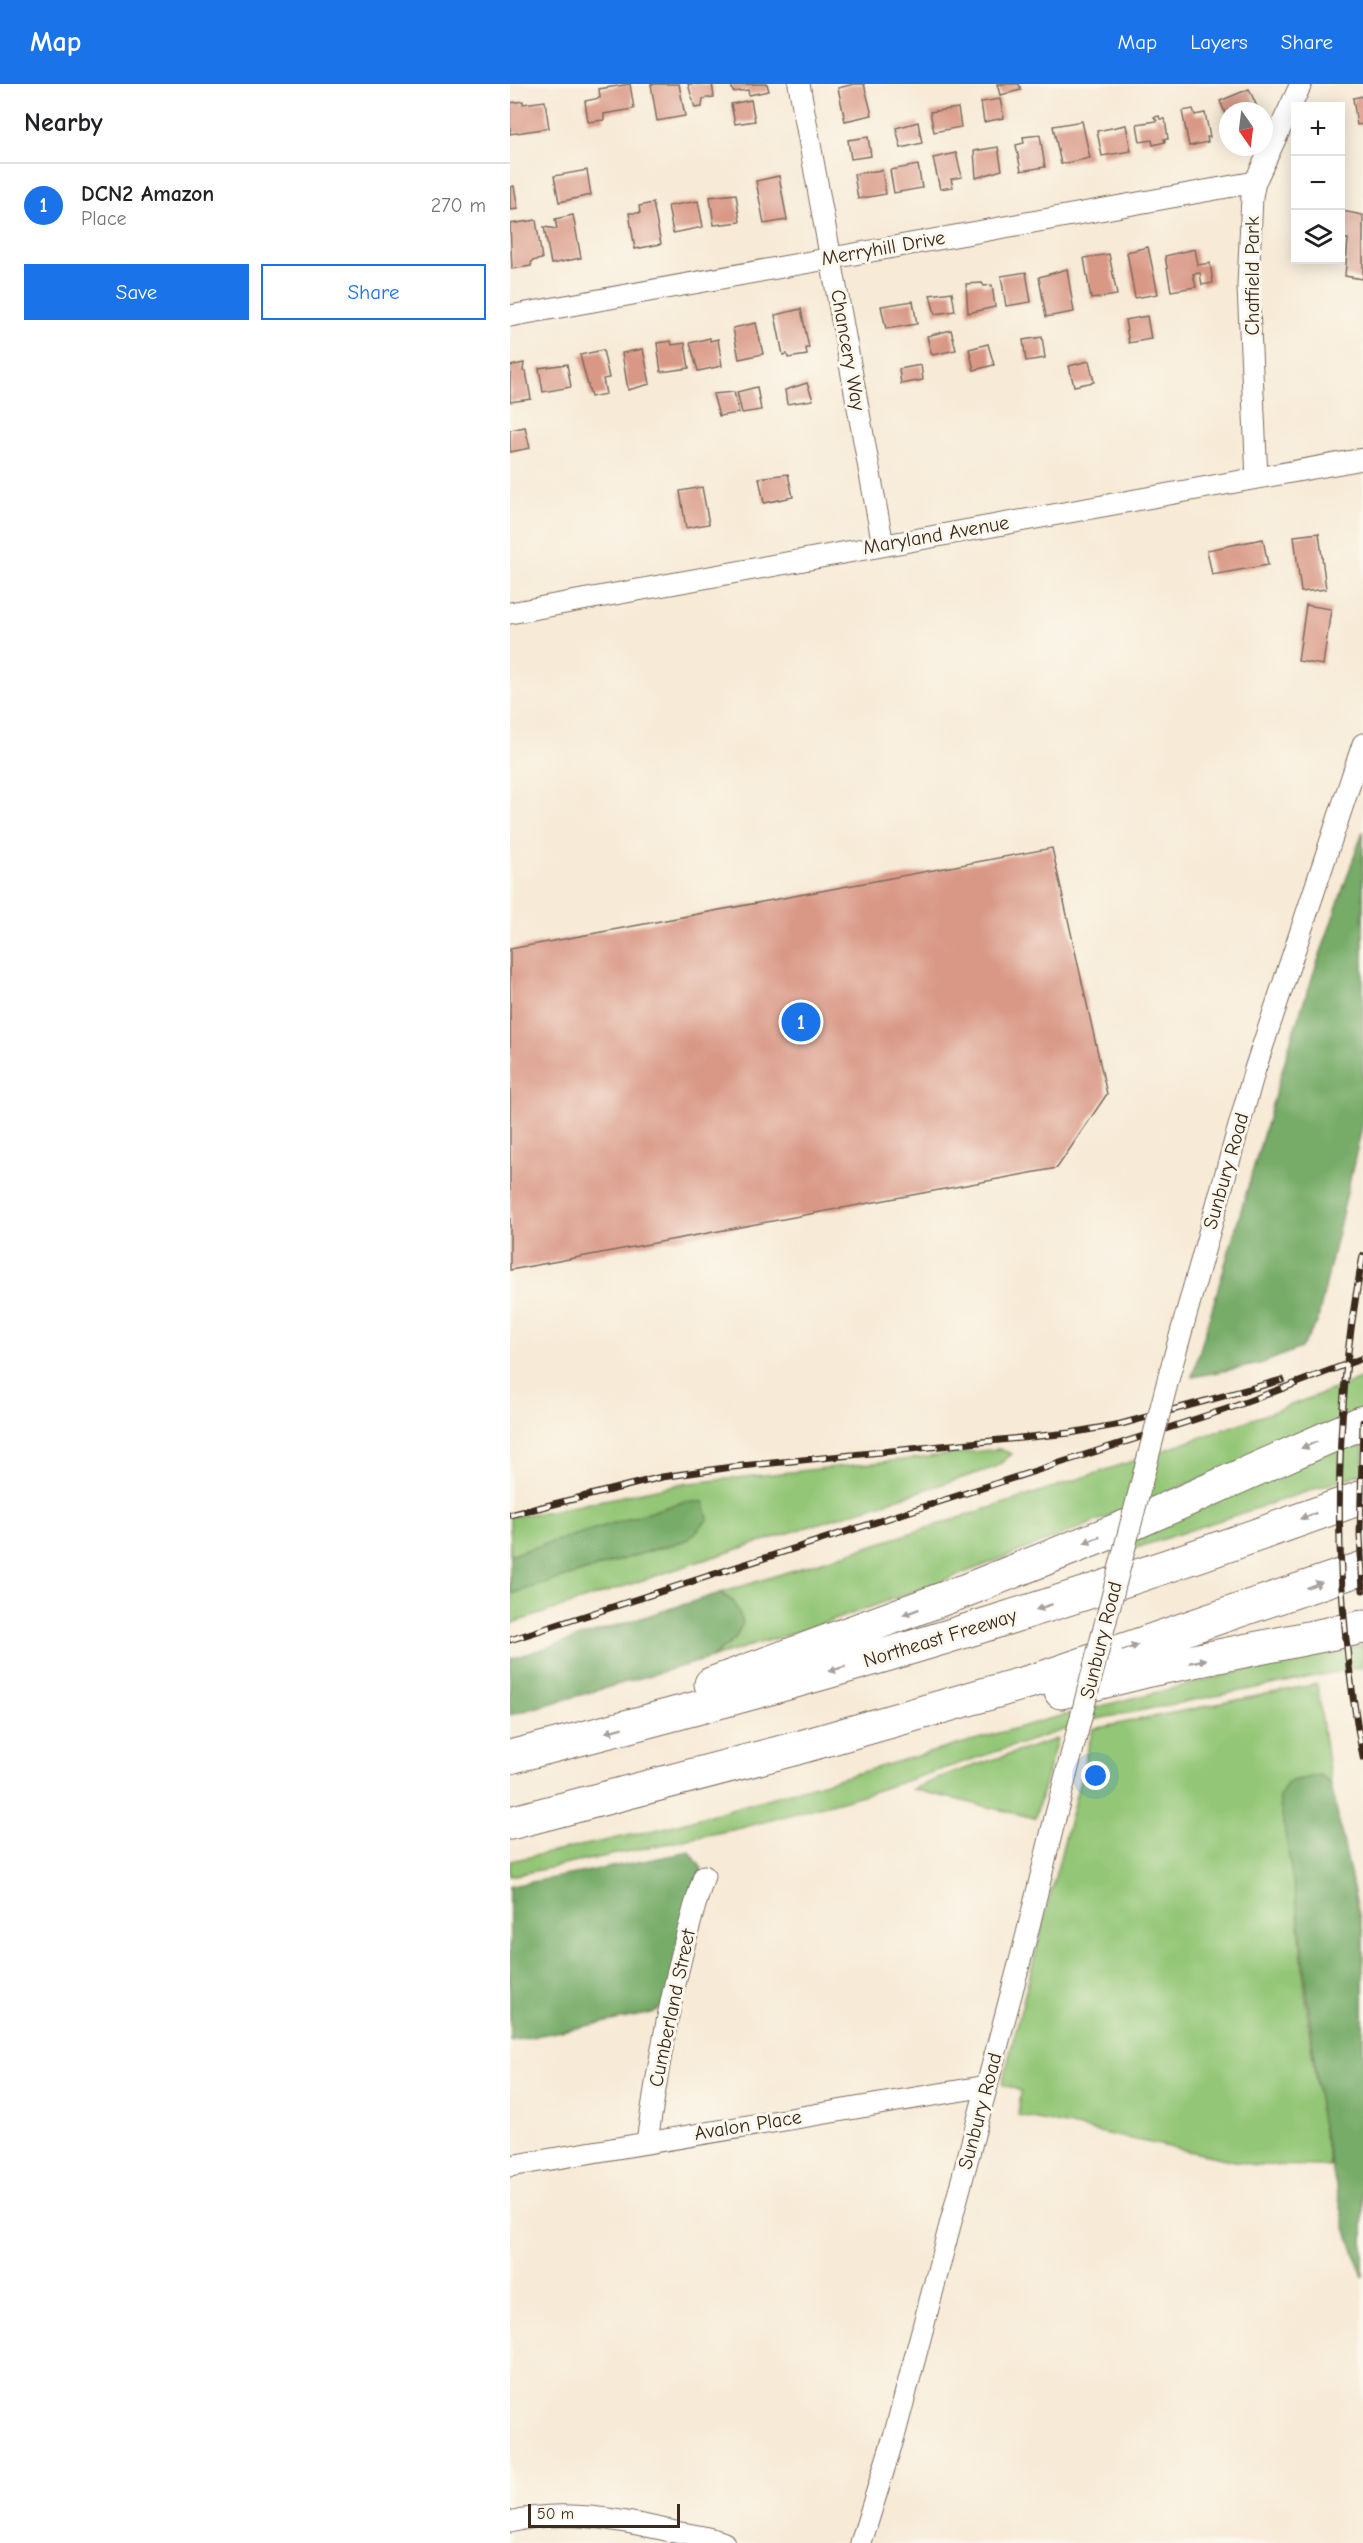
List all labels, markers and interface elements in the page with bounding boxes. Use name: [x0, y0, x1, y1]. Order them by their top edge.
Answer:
text: Map: [30, 26, 81, 58]
text: Map: [1118, 30, 1157, 54]
text: Layers: [1190, 30, 1248, 54]
text: Share: [1281, 30, 1333, 54]
north arrow: [1219, 102, 1273, 156]
map controls: [1291, 102, 1345, 264]
button: +: [1291, 102, 1345, 156]
text: Nearby: [24, 108, 103, 138]
button: −: [1291, 156, 1345, 210]
text: DCN2 Amazon: [81, 181, 214, 207]
text: 1: [40, 194, 47, 217]
text: 270 m: [431, 194, 486, 217]
text: Place: [81, 207, 127, 230]
button: layers: [1291, 210, 1345, 264]
street label: Chatfield Park: [1241, 216, 1264, 336]
street label: Merryhill Drive: [819, 226, 947, 270]
button: Save: [24, 264, 249, 320]
button: Share: [261, 264, 486, 320]
street label: Chancery Way: [826, 288, 870, 413]
street label: Maryland Avenue: [861, 511, 1011, 559]
pin: 1: [782, 1000, 820, 1044]
street label: Sunbury Road: [1198, 1110, 1254, 1232]
one-way arrow: [1300, 1441, 1318, 1450]
one-way arrow: [1299, 1512, 1317, 1522]
one-way arrow: [1083, 1536, 1101, 1545]
street label: Sunbury Road: [1075, 1579, 1127, 1701]
one-way arrow: [1306, 1580, 1324, 1590]
one-way arrow: [1035, 1603, 1053, 1612]
street label: Northeast Freeway: [861, 1604, 1020, 1672]
one-way arrow: [901, 1607, 919, 1617]
one-way arrow: [1121, 1643, 1139, 1653]
one-way arrow: [1189, 1656, 1208, 1665]
one-way arrow: [828, 1665, 846, 1674]
one-way arrow: [605, 1726, 623, 1735]
your location: [1081, 1761, 1110, 1790]
street label: Cumberland Street: [644, 1926, 700, 2089]
street label: Sunbury Road: [953, 2050, 1007, 2172]
street label: Avalon Place: [693, 2105, 803, 2145]
scale bar: [528, 2501, 680, 2528]
text: 50 m: [537, 2505, 574, 2523]

